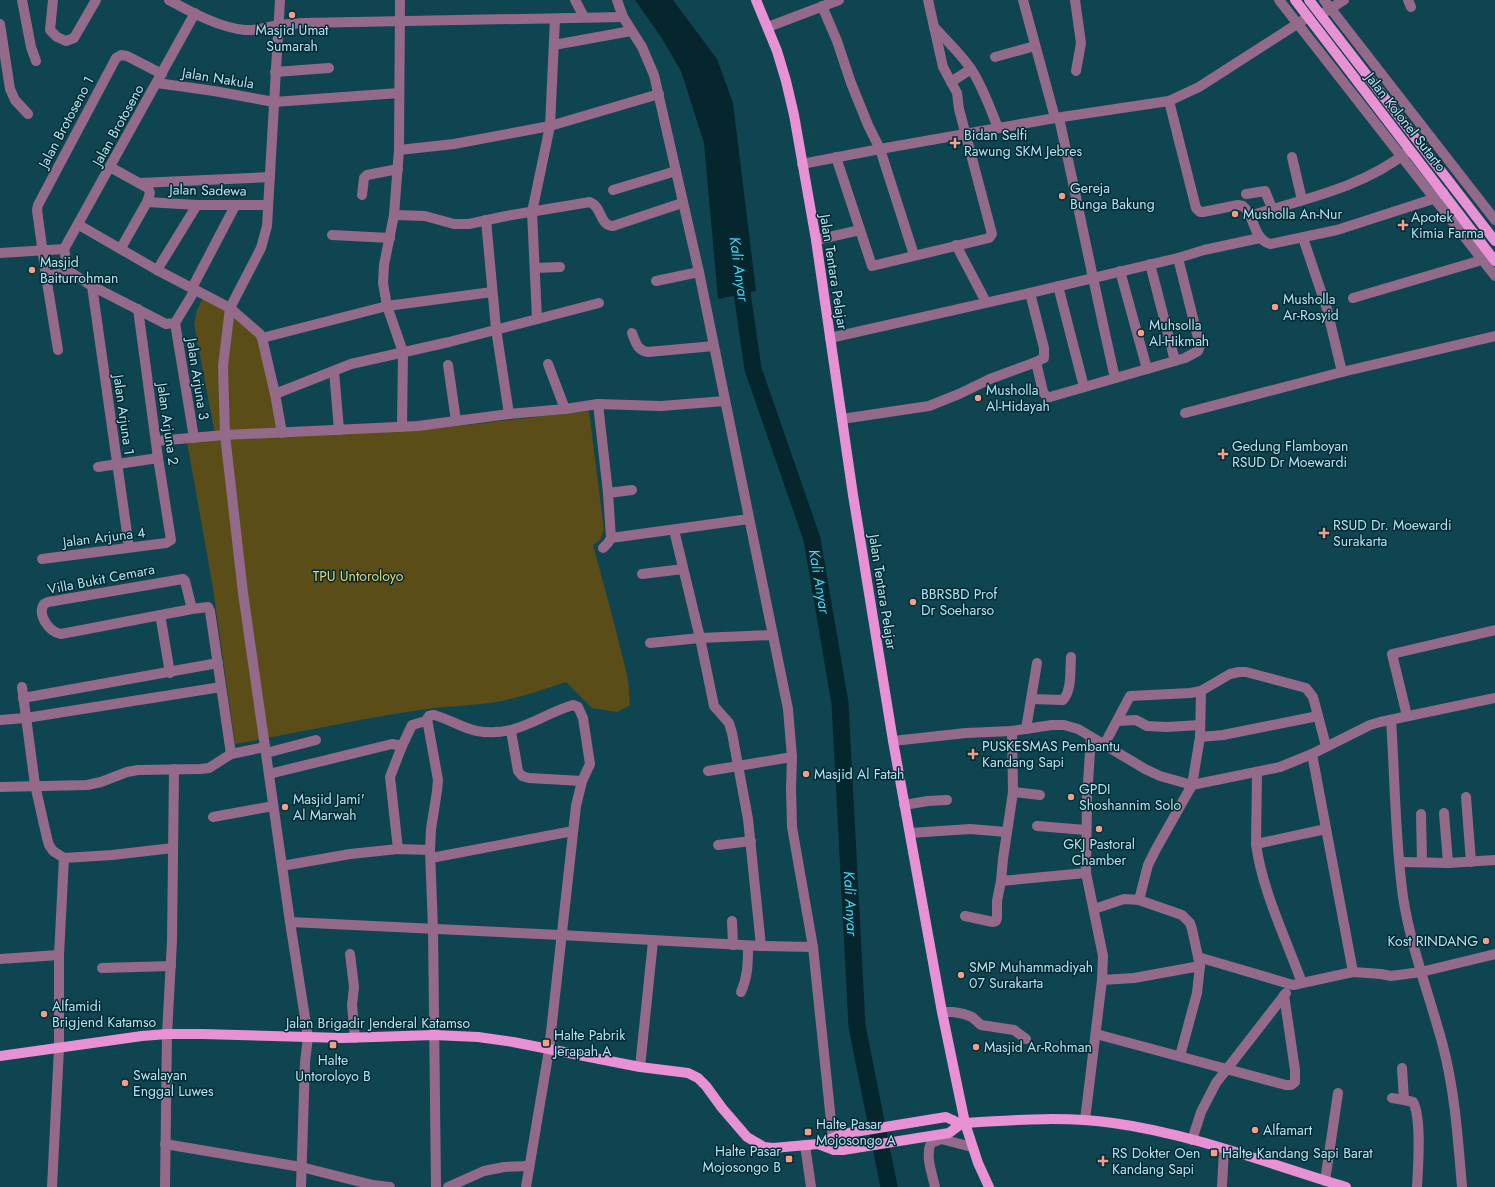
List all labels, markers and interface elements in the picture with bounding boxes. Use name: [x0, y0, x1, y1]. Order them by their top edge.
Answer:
marker: Masjid Umat Sumarah: [287, 10, 297, 20]
place label: Masjid Umat Sumarah: [256, 20, 329, 56]
street label: Jalan Nakula: [179, 62, 255, 94]
street label: Jalan Kolonel Sutarto: [1360, 67, 1451, 176]
street label: Jalan Brotoseno 1: [33, 73, 99, 173]
street label: Jalan Brotoseno: [86, 80, 149, 171]
place label: Bidan Selfi Rawung SKM Jebres: [964, 125, 1082, 161]
marker: Bidan Selfi Rawung SKM Jebres: [949, 137, 961, 149]
place label: Gereja Bunga Bakung: [1070, 178, 1155, 214]
street label: Jalan Sadewa: [167, 179, 247, 201]
marker: Gereja Bunga Bakung: [1057, 191, 1067, 201]
place label: Musholla An-Nur: [1243, 204, 1342, 224]
place label: Apotek Kimia Farma: [1411, 207, 1484, 243]
marker: Musholla An-Nur: [1230, 209, 1240, 219]
street label: Jalan Tentara Pelajar: [815, 211, 853, 331]
marker: Apotek Kimia Farma: [1398, 220, 1408, 230]
water label: Kali Anyar: [724, 235, 755, 304]
place label: Masjid Baiturrohman: [40, 252, 118, 288]
marker: Masjid Baiturrohman: [27, 265, 37, 275]
place label: Musholla Ar-Rosyid: [1283, 289, 1339, 325]
marker: Musholla Ar-Rosyid: [1270, 302, 1280, 312]
place label: Muhsolla Al-Hikmah: [1149, 315, 1209, 351]
marker: Muhsolla Al-Hikmah: [1136, 328, 1146, 338]
street label: Jalan Arjuna 3: [181, 335, 214, 422]
street label: Jalan Arjuna 1: [108, 371, 140, 457]
street label: Jalan Arjuna 2: [152, 380, 184, 466]
place label: Musholla Al-Hidayah: [986, 380, 1050, 416]
marker: Musholla Al-Hidayah: [973, 393, 983, 403]
place label: Gedung Flamboyan RSUD Dr Moewardi: [1232, 436, 1348, 472]
marker: Gedung Flamboyan RSUD Dr Moewardi: [1217, 448, 1229, 460]
place label: RSUD Dr. Moewardi Surakarta: [1333, 515, 1452, 551]
street label: Jalan Arjuna 4: [60, 522, 146, 552]
marker: RSUD Dr. Moewardi Surakarta: [1318, 527, 1330, 539]
street label: Jalan Tentara Pelajar: [864, 531, 902, 651]
water label: Kali Anyar: [803, 548, 836, 616]
street label: Villa Bukit Cemara: [46, 559, 156, 599]
park label: TPU Untoroloyo: [313, 566, 404, 586]
place label: BBRSBD Prof Dr Soeharso: [921, 584, 998, 620]
marker: BBRSBD Prof Dr Soeharso: [908, 597, 918, 607]
place label: PUSKESMAS Pembantu Kandang Sapi: [982, 736, 1120, 772]
marker: PUSKESMAS Pembantu Kandang Sapi: [967, 748, 979, 760]
place label: Masjid Al Fatah: [814, 764, 904, 784]
marker: Masjid Al Fatah: [801, 769, 811, 779]
place label: GPDI Shoshannim Solo: [1079, 779, 1181, 815]
place label: Masjid Jami' Al Marwah: [293, 789, 365, 825]
marker: GPDI Shoshannim Solo: [1066, 792, 1076, 802]
marker: Masjid Jami' Al Marwah: [280, 802, 290, 812]
marker: GKJ Pastoral Chamber: [1094, 824, 1104, 834]
place label: GKJ Pastoral Chamber: [1063, 834, 1135, 870]
water label: Kali Anyar: [838, 870, 863, 937]
place label: Kost RINDANG: [1388, 931, 1478, 951]
marker: Kost RINDANG: [1481, 936, 1491, 946]
place label: SMP Muhammadiyah 07 Surakarta: [969, 957, 1093, 993]
marker: SMP Muhammadiyah 07 Surakarta: [956, 970, 966, 980]
place label: Alfamidi Brigjend Katamso: [52, 996, 157, 1032]
marker: Alfamidi Brigjend Katamso: [39, 1009, 49, 1019]
street label: Jalan Brigadir Jenderal Katamso: [284, 1013, 470, 1033]
place label: Halte Pabrik Jerapah A: [552, 1025, 626, 1061]
place label: Masjid Ar-Rohman: [984, 1037, 1092, 1057]
marker: Halte Pabrik Jerapah A: [541, 1038, 551, 1048]
marker: Halte Untoroloyo B: [328, 1040, 338, 1050]
marker: Masjid Ar-Rohman: [971, 1042, 981, 1052]
place label: Halte Untoroloyo B: [295, 1050, 371, 1086]
place label: Swalayan Enggal Luwes: [133, 1065, 214, 1101]
marker: Swalayan Enggal Luwes: [120, 1078, 130, 1088]
place label: Halte Pasar Mojosongo A: [816, 1114, 897, 1150]
place label: Alfamart: [1263, 1120, 1313, 1140]
marker: Alfamart: [1250, 1125, 1260, 1135]
marker: Halte Pasar Mojosongo A: [803, 1127, 813, 1137]
place label: Halte Pasar Mojosongo B: [703, 1141, 781, 1177]
place label: RS Dokter Oen Kandang Sapi: [1112, 1143, 1200, 1179]
place label: Halte Kandang Sapi Barat: [1222, 1143, 1373, 1163]
marker: Halte Kandang Sapi Barat: [1209, 1148, 1219, 1158]
marker: Halte Pasar Mojosongo B: [784, 1154, 794, 1164]
marker: RS Dokter Oen Kandang Sapi: [1097, 1155, 1109, 1167]

